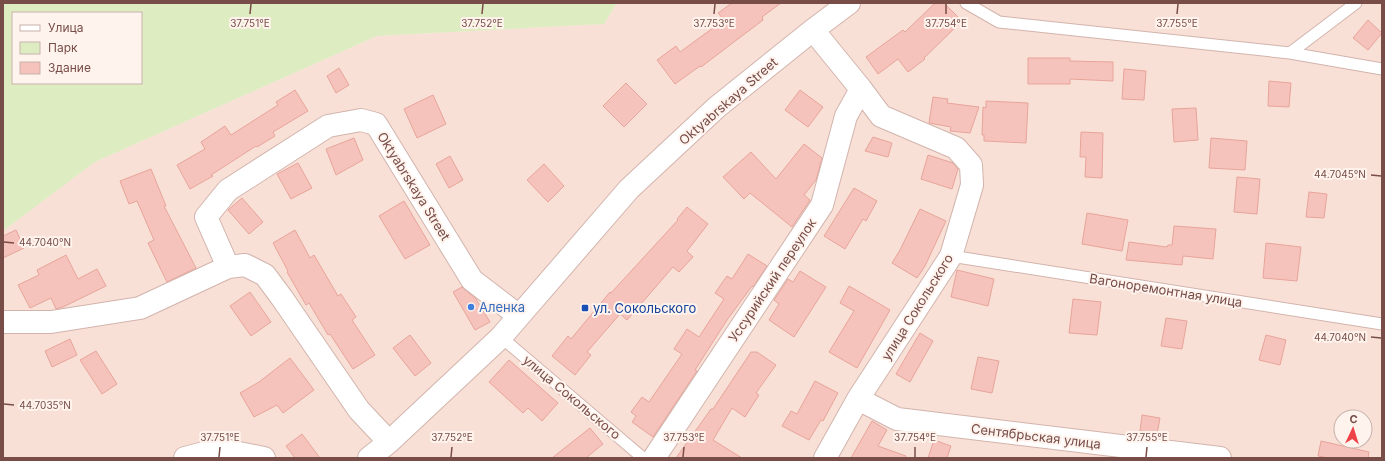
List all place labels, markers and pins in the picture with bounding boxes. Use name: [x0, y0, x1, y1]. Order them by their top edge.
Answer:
place label: Аленка: [479, 299, 525, 315]
place label: ул. Сокольского: [593, 300, 697, 316]
marker: Аленка: [466, 302, 476, 312]
marker: ул. Сокольского: [580, 303, 590, 313]

